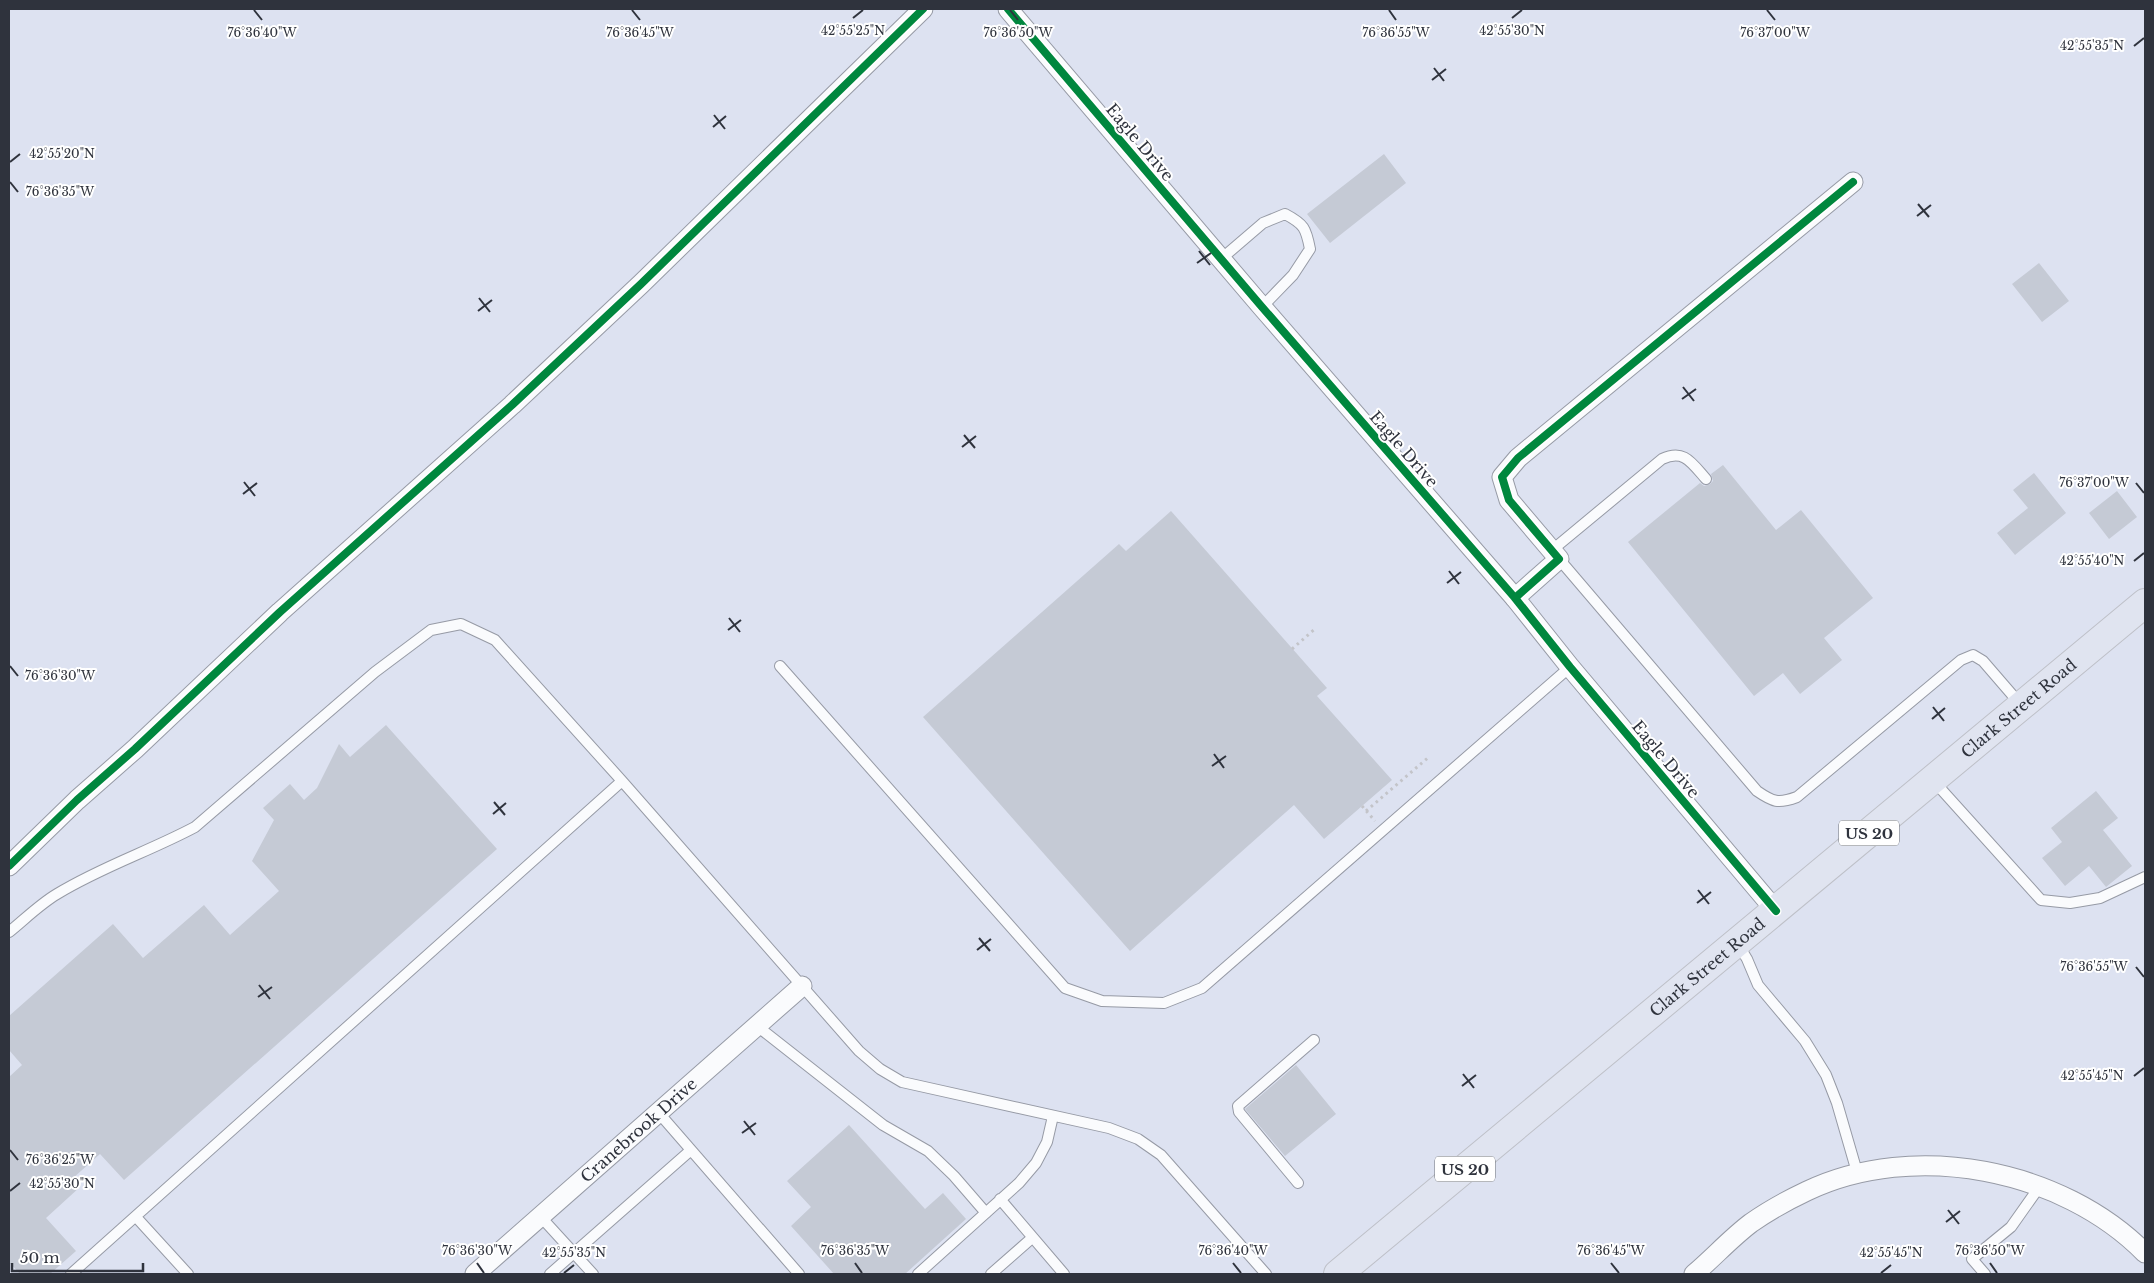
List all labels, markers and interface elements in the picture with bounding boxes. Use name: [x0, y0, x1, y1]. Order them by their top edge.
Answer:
text: 42°55'25"N: [821, 23, 885, 38]
text: 42°55'30"N: [1479, 23, 1545, 38]
text: 76°36'40"W: [227, 25, 297, 40]
text: 76°36'45"W: [606, 25, 675, 40]
text: 76°36'50"W: [983, 25, 1053, 40]
text: 76°36'55"W: [1362, 25, 1431, 40]
text: 76°37'00"W: [1740, 25, 1811, 40]
text: 42°55'35"N: [2060, 38, 2124, 53]
street label: Eagle Drive: [1102, 99, 1178, 185]
text: 42°55'20"N: [29, 146, 95, 161]
text: 76°36'35"W: [26, 184, 95, 199]
street label: Eagle Drive: [1365, 407, 1443, 491]
text: 76°37'00"W: [2059, 475, 2130, 490]
text: 42°55'40"N: [2060, 553, 2125, 568]
street label: Clark Street Road: [1957, 654, 2080, 762]
text: 76°36'30"W: [25, 668, 96, 683]
street label: Eagle Drive: [1628, 716, 1704, 802]
road number: US 20: [1839, 820, 1899, 846]
street label: Clark Street Road: [1645, 913, 1769, 1021]
text: 76°36'55"W: [2060, 959, 2129, 974]
text: 42°55'45"N: [2060, 1068, 2124, 1083]
street label: Cranebrook Drive: [576, 1073, 701, 1186]
text: 76°36'25"W: [26, 1152, 95, 1167]
road number: US 20: [1435, 1156, 1495, 1182]
text: 42°55'30"N: [29, 1176, 95, 1191]
scale bar: [12, 1240, 144, 1272]
text: 76°36'30"W: [442, 1243, 513, 1258]
text: 76°36'35"W: [821, 1243, 890, 1258]
text: 76°36'40"W: [1198, 1243, 1268, 1258]
text: 76°36'45"W: [1577, 1243, 1646, 1258]
text: 76°36'50"W: [1955, 1243, 2025, 1258]
text: 42°55'35"N: [542, 1245, 606, 1260]
text: 42°55'45"N: [1859, 1245, 1923, 1260]
text: 50 m: [20, 1248, 60, 1267]

